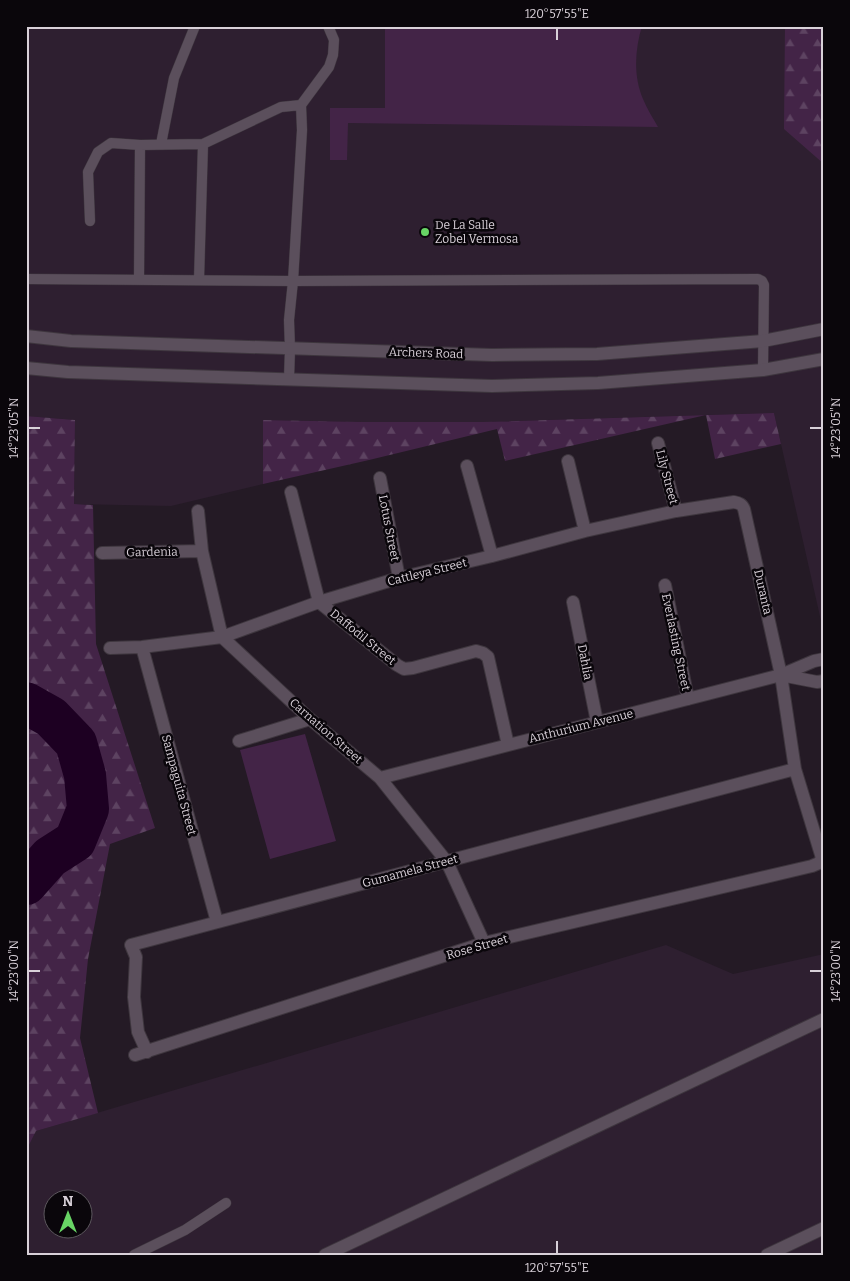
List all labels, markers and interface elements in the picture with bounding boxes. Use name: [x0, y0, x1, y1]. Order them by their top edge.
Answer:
text: 120°57'55"E: [525, 7, 589, 21]
place label: De La Salle Zobel Vermosa: [435, 218, 519, 246]
marker: De La Salle Zobel Vermosa: [419, 226, 431, 238]
street label: Archers Road: [388, 345, 464, 361]
text: 14°23'05"N: [7, 397, 21, 458]
text: 14°23'05"N: [829, 397, 843, 458]
street label: Lily Street: [653, 448, 681, 506]
street label: Lotus Street: [376, 494, 402, 563]
street label: Gardenia: [126, 545, 178, 559]
street label: Cattleya Street: [386, 555, 469, 589]
street label: Duranta: [751, 568, 775, 616]
street label: Everlasting Street: [659, 592, 693, 692]
street label: Daffodil Street: [327, 606, 399, 668]
street label: Dahlia: [575, 643, 595, 681]
street label: Carnation Street: [287, 696, 366, 767]
street label: Anthurium Avenue: [527, 706, 635, 746]
street label: Sampaguita Street: [159, 733, 199, 837]
street label: Gumamela Street: [361, 851, 460, 890]
street label: Rose Street: [445, 931, 510, 962]
text: 14°23'00"N: [7, 939, 21, 1002]
text: 14°23'00"N: [829, 939, 843, 1002]
north arrow: [42, 1188, 92, 1238]
text: N: [63, 1193, 74, 1210]
text: 120°57'55"E: [525, 1261, 589, 1275]

